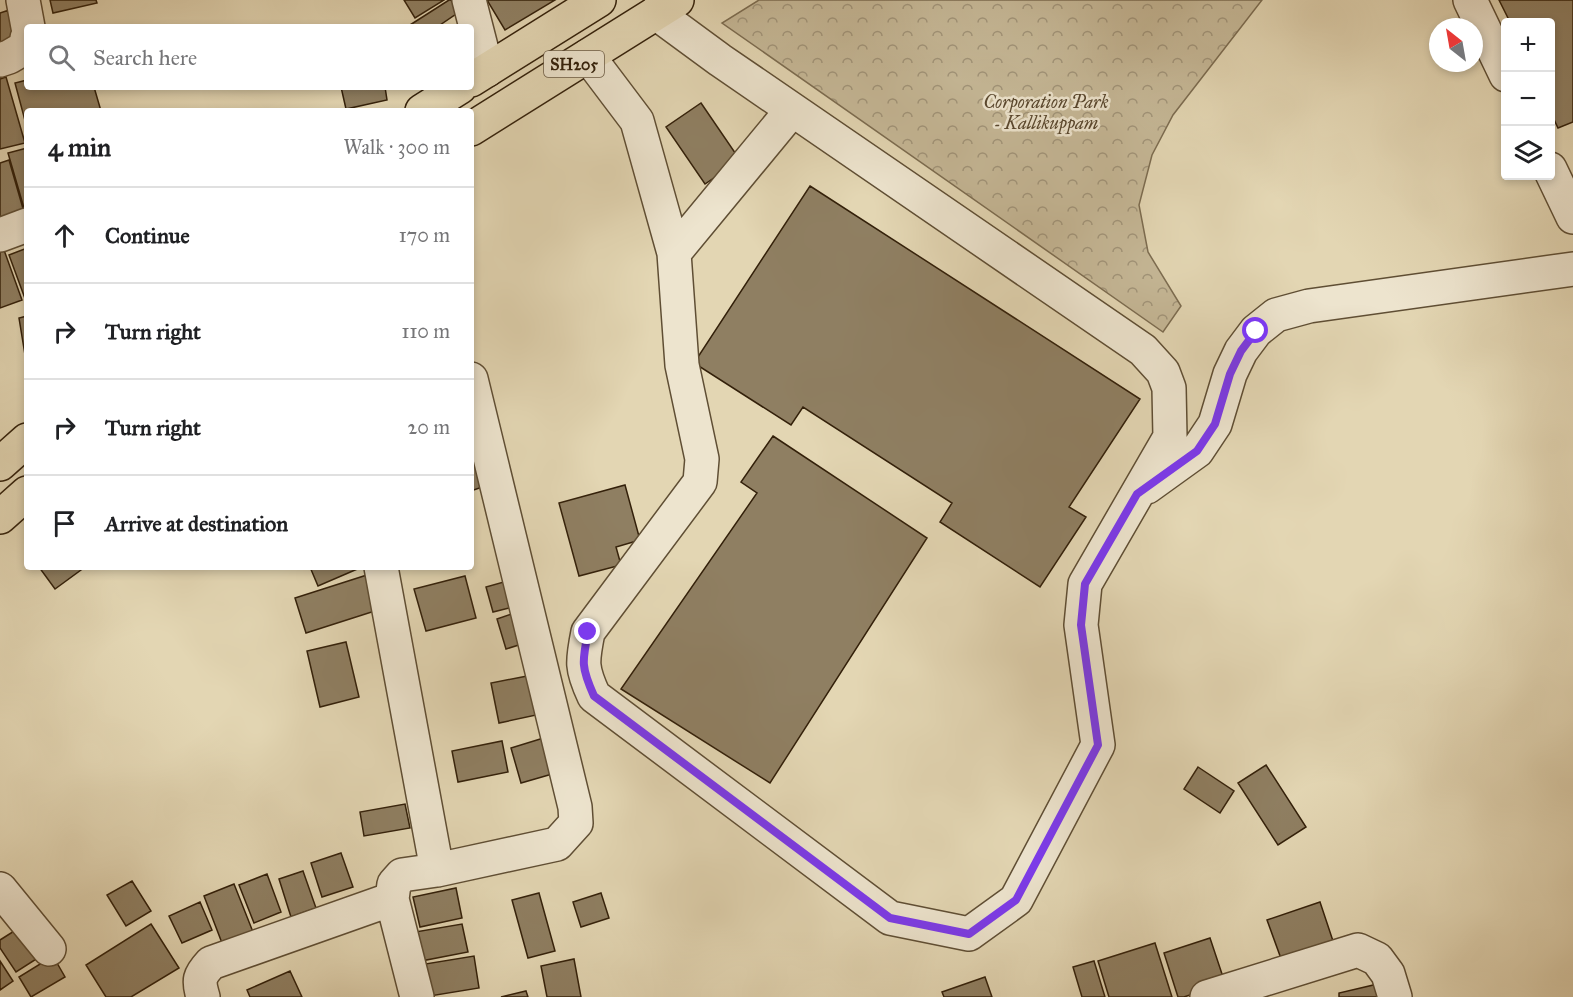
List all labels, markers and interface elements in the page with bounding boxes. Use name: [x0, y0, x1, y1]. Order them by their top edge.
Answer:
north arrow: [1429, 18, 1483, 72]
map controls: [1501, 18, 1555, 180]
button: +: [1501, 18, 1555, 72]
search box: [24, 24, 474, 90]
icon: search: [45, 41, 78, 74]
text: Search here: [93, 44, 197, 71]
road number: SH205: [544, 51, 604, 77]
button: −: [1501, 72, 1555, 126]
park label: Corporation Park - Kallikuppam: [983, 91, 1109, 135]
button: layers: [1501, 126, 1555, 180]
text: 4 min: [48, 131, 111, 163]
text: Walk · 300 m: [343, 135, 450, 159]
icon: ahead: [48, 219, 81, 252]
text: Continue: [105, 222, 190, 249]
text: 170 m: [399, 223, 450, 247]
icon: right: [48, 315, 81, 348]
route start: [1242, 317, 1268, 343]
text: Turn right: [105, 318, 201, 345]
text: 110 m: [402, 319, 450, 343]
icon: right: [48, 411, 81, 444]
text: Turn right: [105, 414, 201, 441]
text: 20 m: [407, 415, 450, 439]
icon: arrive: [48, 507, 81, 540]
text: Arrive at destination: [105, 510, 288, 537]
route end: [574, 618, 600, 644]

